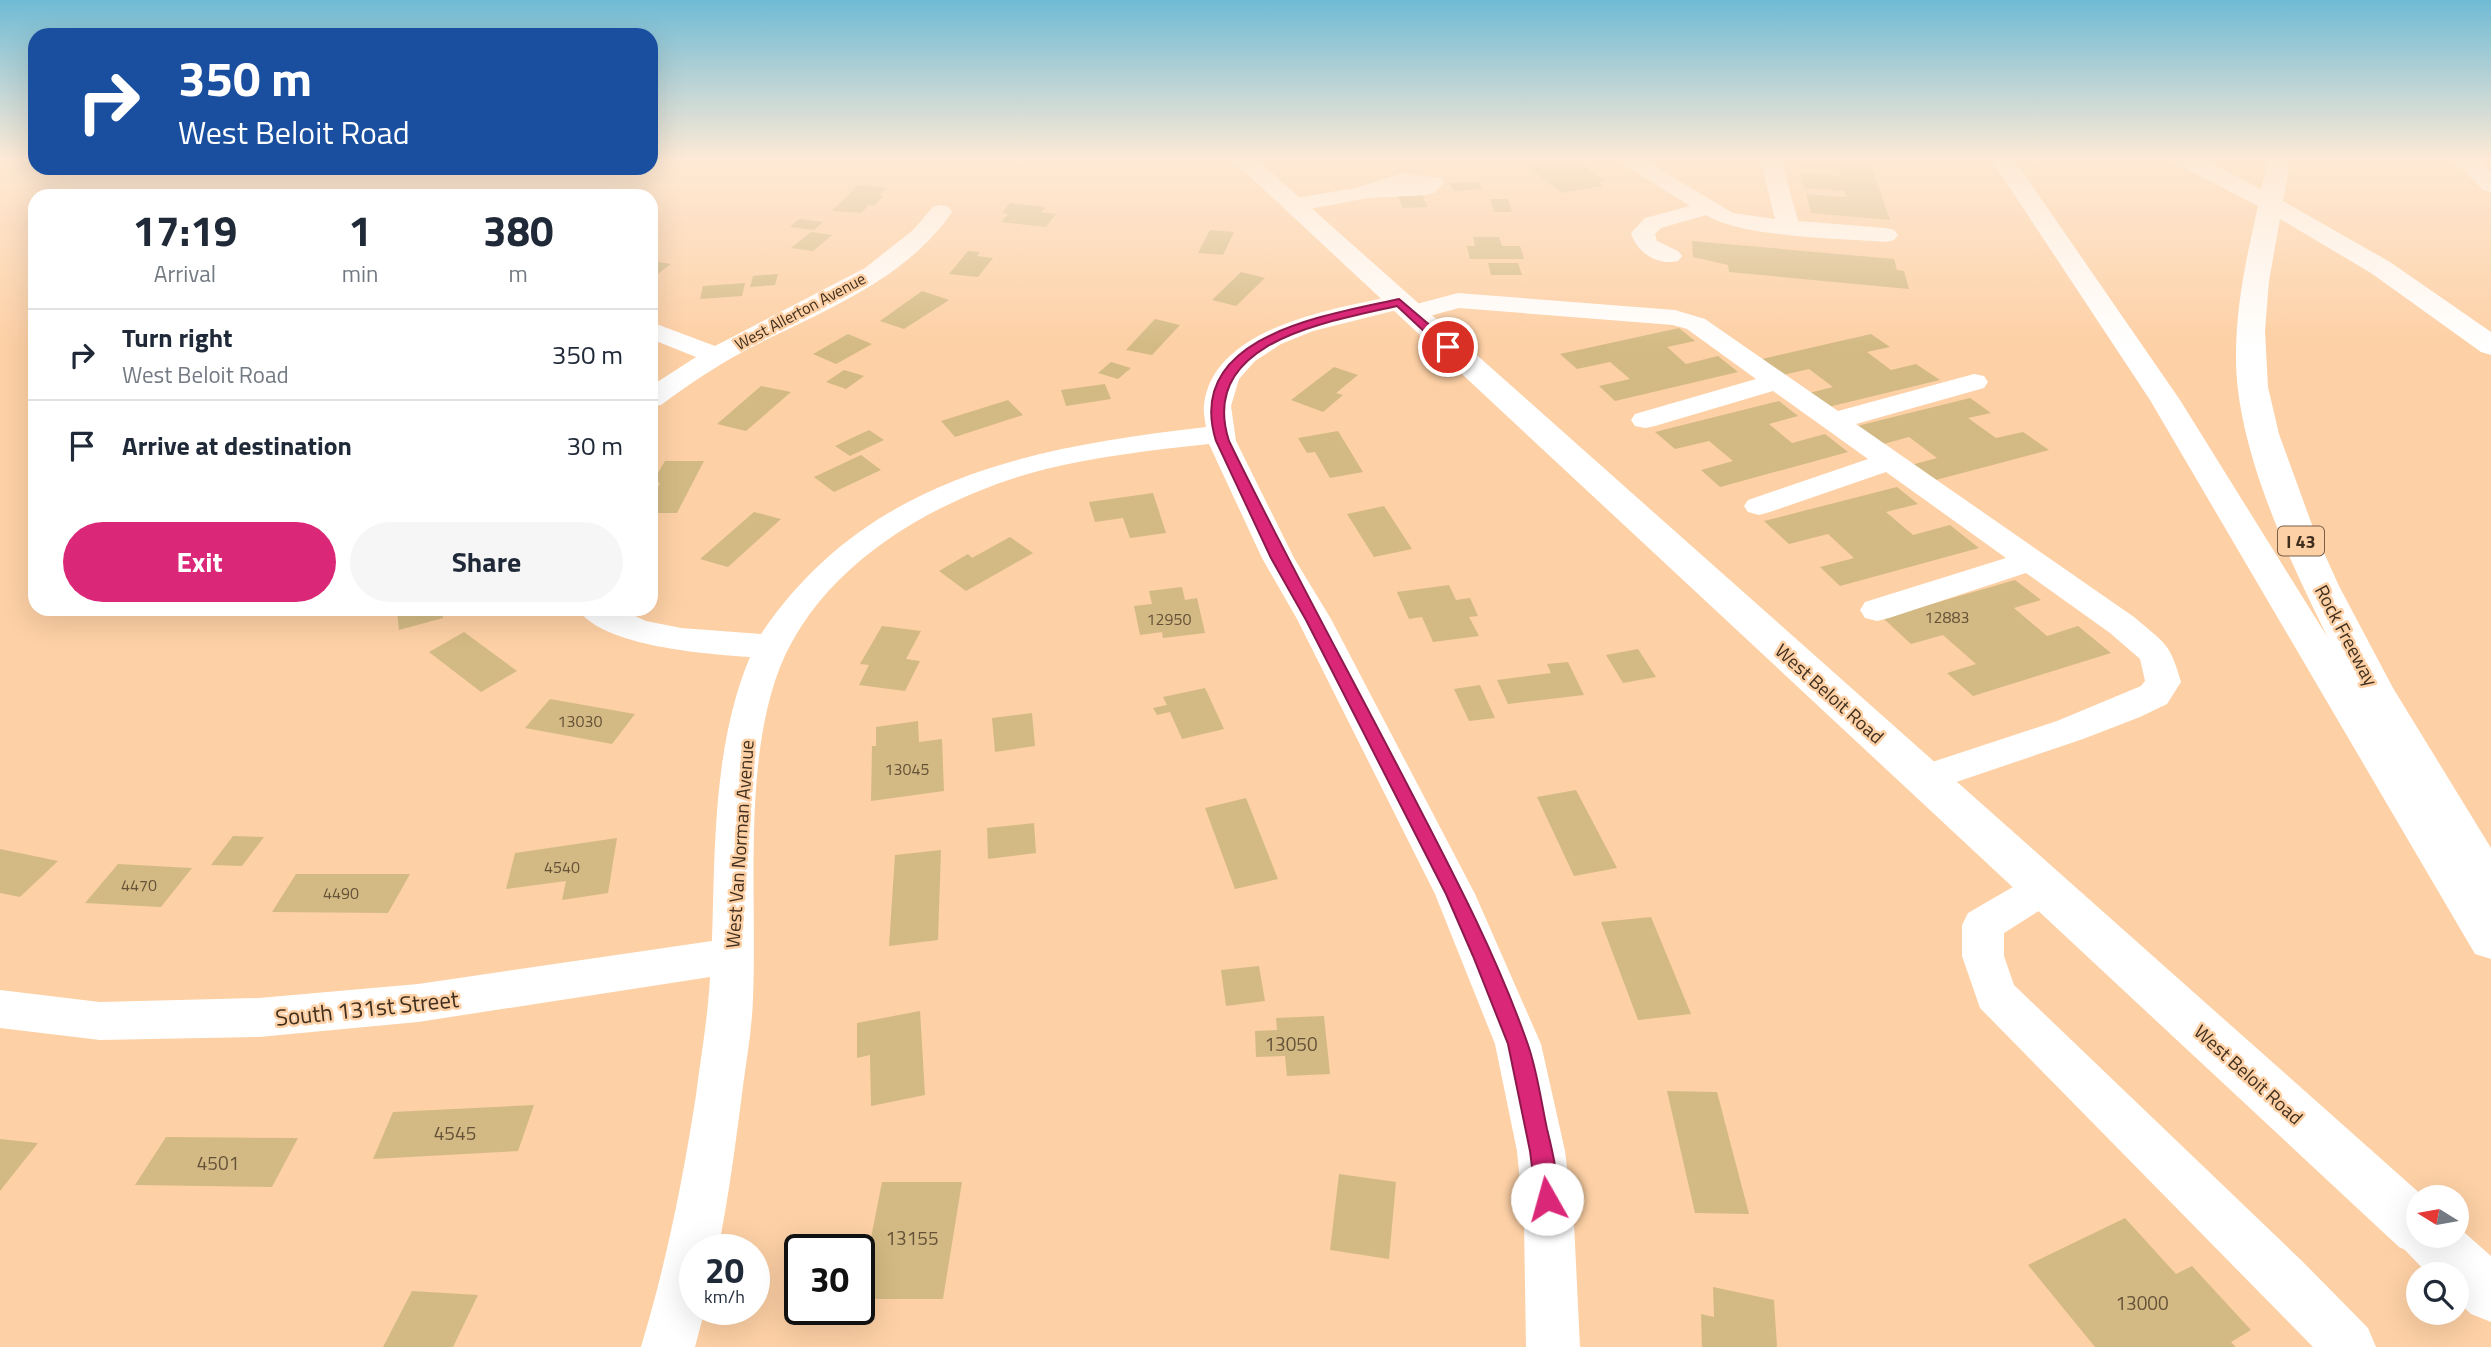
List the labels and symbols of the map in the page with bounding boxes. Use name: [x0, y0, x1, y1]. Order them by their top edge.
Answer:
street label: West Allerton Avenue: [730, 266, 870, 356]
pin: [1418, 317, 1478, 377]
road number: I 43: [2278, 526, 2324, 556]
street label: Rock Freeway: [2308, 579, 2386, 691]
house number: 12883: [1925, 605, 1969, 629]
house number: 12950: [1147, 607, 1191, 631]
street label: West Beloit Road: [1769, 636, 1891, 750]
house number: 13030: [558, 709, 602, 733]
street label: West Van Norman Avenue: [717, 739, 761, 949]
house number: 13045: [885, 757, 929, 781]
house number: 4540: [544, 855, 580, 879]
house number: 4470: [121, 873, 157, 897]
house number: 4490: [323, 881, 359, 905]
street label: South 131st Street: [274, 981, 460, 1035]
street label: West Beloit Road: [2188, 1017, 2310, 1131]
house number: 13050: [1264, 1029, 1318, 1058]
house number: 4545: [434, 1118, 476, 1147]
house number: 4501: [197, 1148, 239, 1177]
position arrow: [1510, 1162, 1584, 1236]
north arrow: [2406, 1185, 2469, 1248]
house number: 13155: [885, 1223, 939, 1252]
speed limit sign: 30: [784, 1234, 875, 1325]
house number: 13000: [2115, 1288, 2169, 1317]

